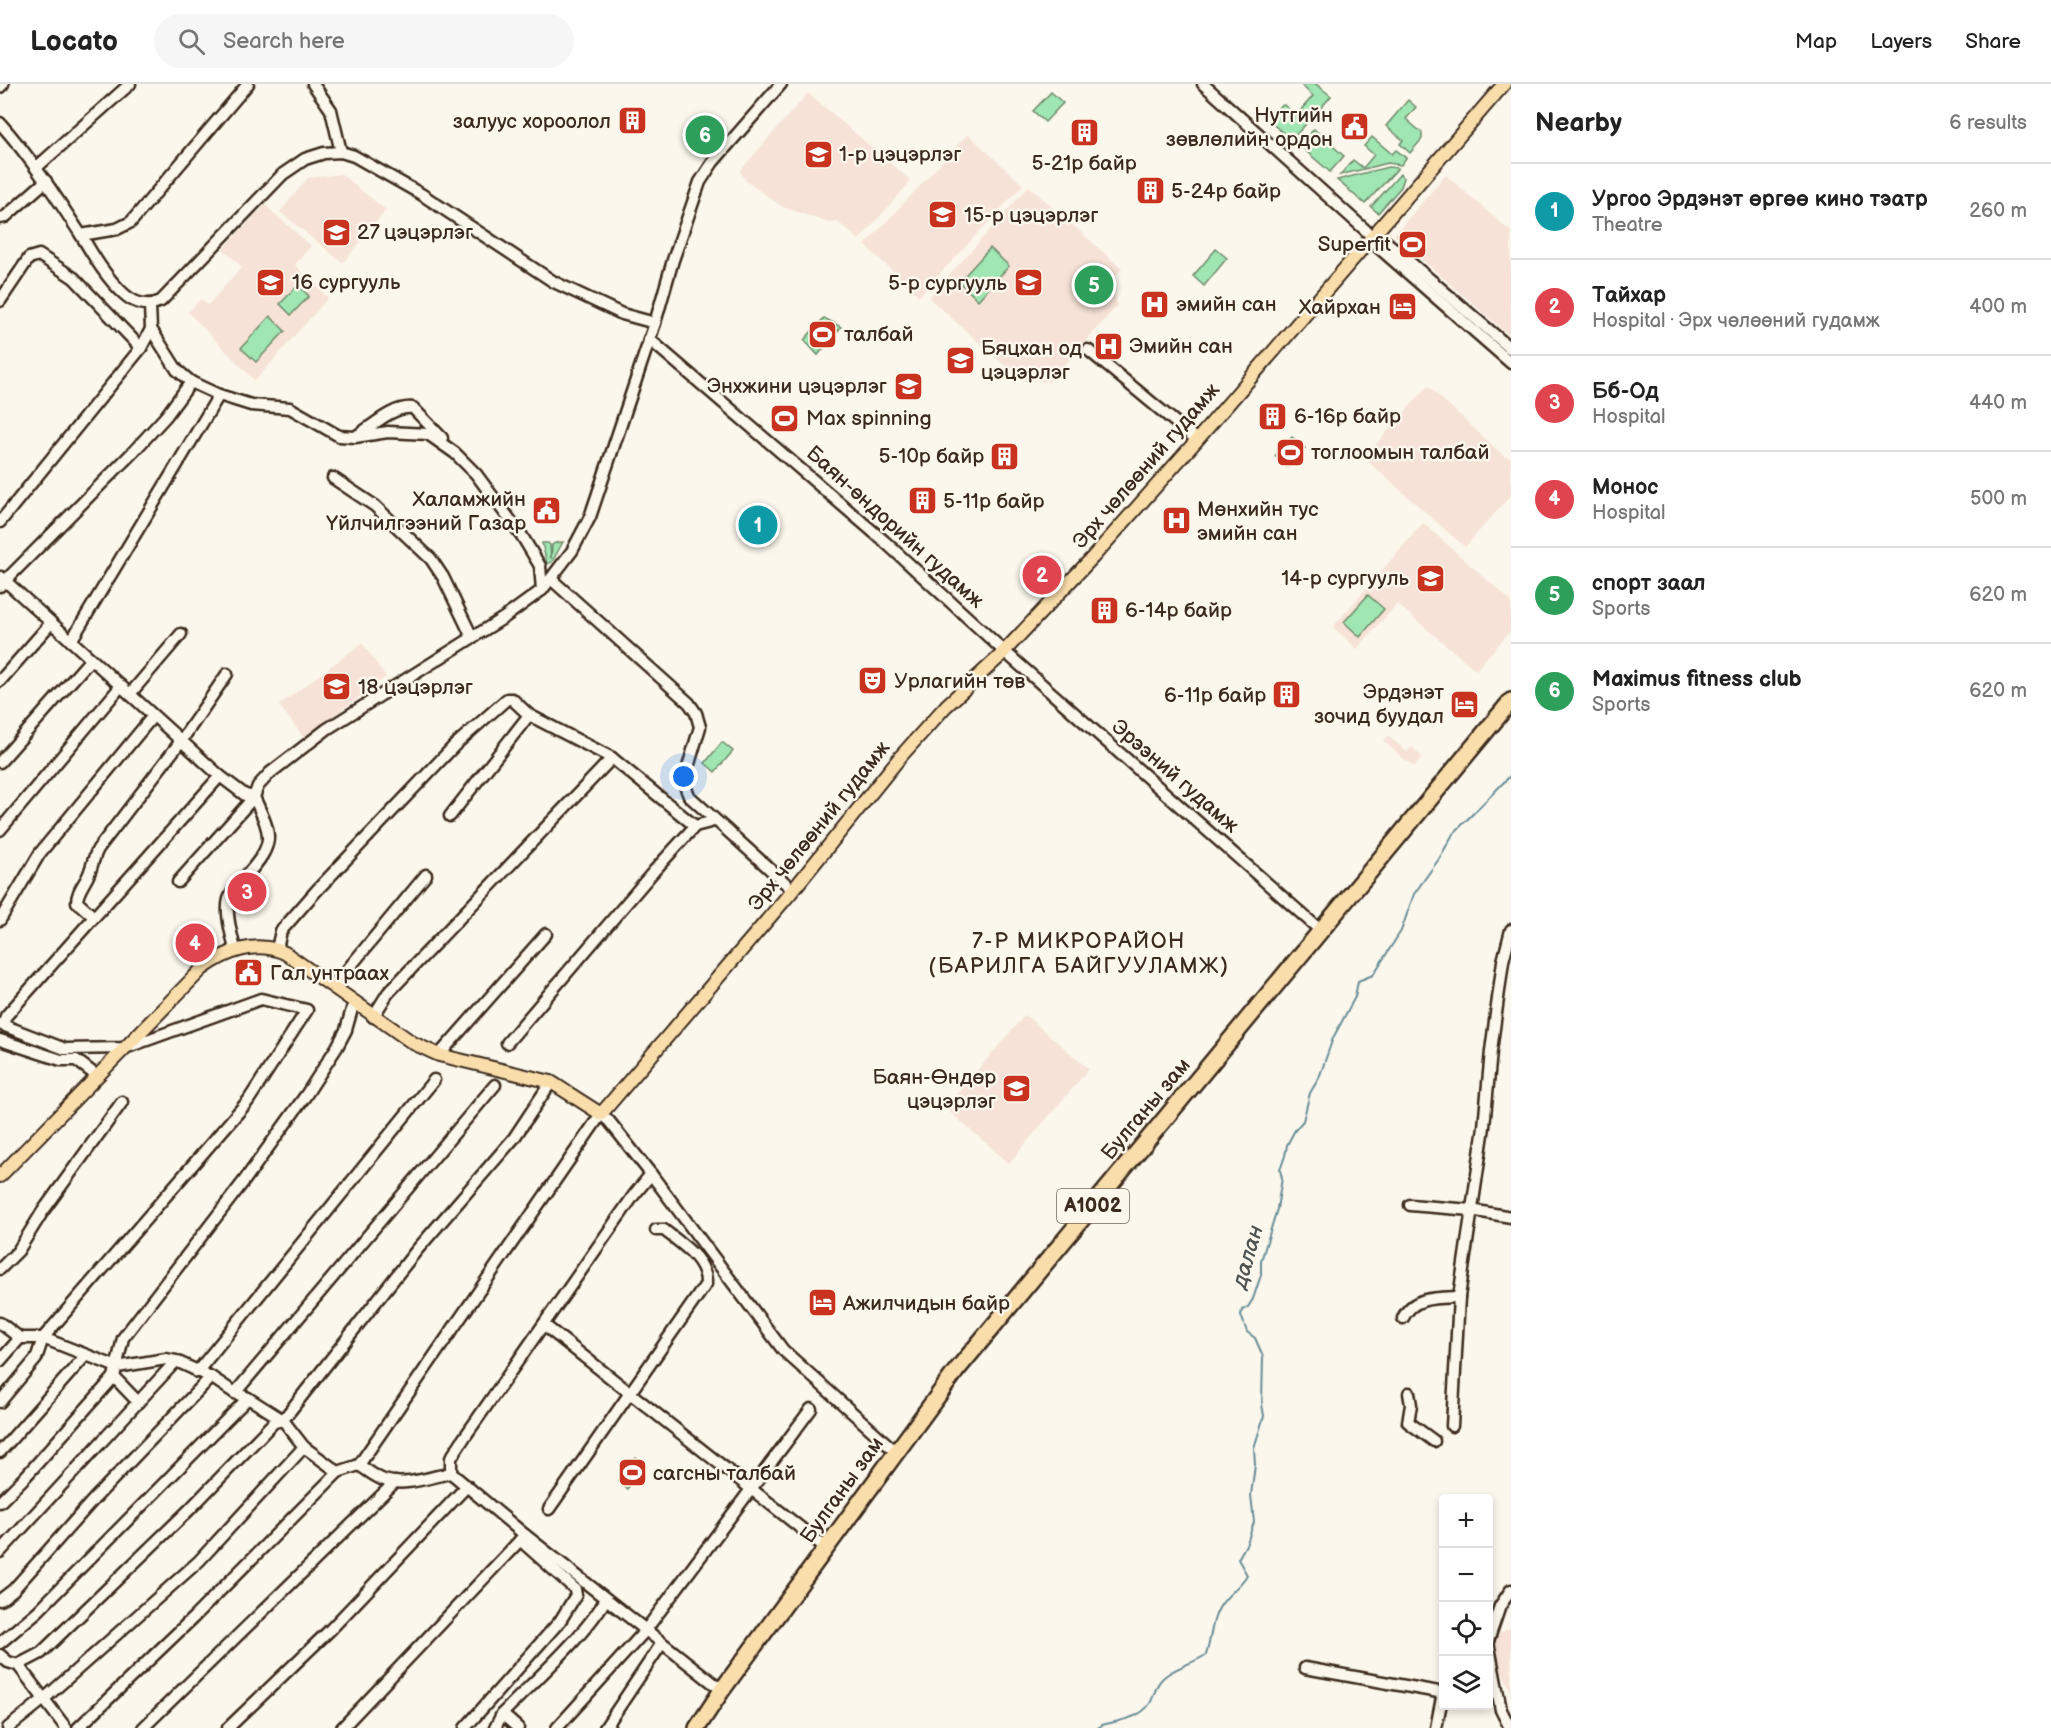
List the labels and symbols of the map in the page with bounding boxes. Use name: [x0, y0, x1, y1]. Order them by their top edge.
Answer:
place label: Нутгийн зөвлөлийн ордон: [1166, 103, 1333, 152]
building icon: залуус хороолол: [616, 105, 648, 137]
place label: залуус хороолол: [453, 109, 611, 134]
public building icon: Нутгийн зөвлөлийн ордон: [1338, 111, 1370, 143]
pin: 6: [686, 112, 724, 158]
building icon: 5-21р байр: [1068, 116, 1100, 148]
school or university icon: 1-р цэцэрлэг: [802, 138, 834, 170]
place label: 1-р цэцэрлэг: [839, 142, 961, 167]
place label: 5-21р байр: [1031, 151, 1137, 176]
building icon: 5-24р байр: [1134, 175, 1166, 207]
place label: 5-24р байр: [1171, 179, 1281, 204]
school or university icon: 15-р цэцэрлэг: [927, 199, 959, 231]
place label: 15-р цэцэрлэг: [964, 203, 1098, 228]
school or university icon: 27 цэцэрлэг: [320, 216, 352, 248]
place label: 27 цэцэрлэг: [357, 220, 473, 245]
sports icon: Superfit: [1396, 228, 1428, 260]
place label: Superfit: [1318, 232, 1392, 257]
pin: 5: [1074, 262, 1114, 308]
school or university icon: 16 сургууль: [255, 266, 287, 298]
school or university icon: 5-р сургууль: [1012, 267, 1044, 299]
place label: 16 сургууль: [292, 270, 401, 295]
place label: 5-р сургууль: [888, 271, 1008, 296]
hospital icon: эмийн сан: [1139, 288, 1171, 320]
hotel icon: Хайрхан: [1386, 291, 1418, 323]
place label: эмийн сан: [1176, 292, 1277, 317]
place label: Хайрхан: [1299, 295, 1381, 320]
sports icon: талбай: [807, 318, 839, 350]
place label: талбай: [844, 322, 914, 347]
hospital icon: Эмийн сан: [1092, 330, 1124, 362]
place label: Эмийн сан: [1129, 334, 1233, 359]
place label: Бяцхан од цэцэрлэг: [981, 336, 1082, 385]
school or university icon: Бяцхан од цэцэрлэг: [944, 344, 976, 376]
school or university icon: Энхжини цэцэрлэг: [892, 370, 924, 402]
place label: Энхжини цэцэрлэг: [707, 374, 887, 399]
street label: Эрх чөлөөний гудамж: [1067, 378, 1225, 554]
building icon: 6-16р байр: [1257, 400, 1289, 432]
sports icon: Max spinning: [769, 402, 801, 434]
place label: 6-16р байр: [1294, 404, 1401, 429]
place label: Max spinning: [806, 406, 932, 431]
sports icon: тоглоомын талбай: [1274, 436, 1306, 468]
building icon: 5-10р байр: [989, 440, 1021, 472]
place label: тоглоомын талбай: [1311, 440, 1489, 465]
street label: Баян-өндорийн гудамж: [801, 441, 989, 614]
place label: 5-10р байр: [879, 444, 984, 469]
building icon: 5-11р байр: [906, 485, 938, 517]
place label: Халамжийн Үйлчилгээний Газар: [326, 487, 526, 536]
place label: 5-11р байр: [943, 489, 1044, 514]
public building icon: Халамжийн Үйлчилгээний Газар: [531, 495, 563, 527]
place label: Мөнхийн тус эмийн сан: [1197, 497, 1319, 546]
pin: 1: [738, 502, 777, 548]
hospital icon: Мөнхийн тус эмийн сан: [1160, 505, 1192, 537]
pin: 2: [1022, 552, 1062, 598]
school or university icon: 14-р сургууль: [1414, 562, 1446, 594]
place label: 14-р сургууль: [1281, 566, 1410, 591]
building icon: 6-14р байр: [1088, 594, 1120, 626]
place label: 6-14р байр: [1125, 598, 1232, 623]
theatre icon: Урлагийн төв: [857, 665, 889, 697]
place label: Урлагийн төв: [894, 669, 1025, 694]
school or university icon: 18 цэцэрлэг: [321, 671, 353, 703]
place label: 18 цэцэрлэг: [358, 675, 473, 700]
building icon: 6-11р байр: [1271, 679, 1303, 711]
place label: Эрдэнэт зочид буудал: [1314, 680, 1444, 729]
place label: 6-11р байр: [1164, 683, 1266, 708]
hotel icon: Эрдэнэт зочид буудал: [1449, 688, 1481, 720]
street label: Эрээний гудамж: [1106, 714, 1244, 838]
street label: Эрх чөлөөний гудамж: [743, 736, 895, 916]
your location: [669, 762, 698, 791]
pin: 3: [228, 870, 266, 914]
pin: 4: [176, 920, 214, 966]
district label: 7-Р МИКРОРАЙОН (БАРИЛГА БАЙГУУЛАМЖ): [929, 928, 1229, 980]
public building icon: Гал унтраах: [233, 957, 265, 989]
place label: Гал унтраах: [270, 961, 390, 986]
street label: Булганы зам: [1096, 1053, 1196, 1165]
place label: Баян-Өндөр цэцэрлэг: [873, 1065, 996, 1114]
school or university icon: Баян-Өндөр цэцэрлэг: [1001, 1073, 1033, 1105]
road number: A1002: [1057, 1189, 1129, 1223]
water label: далан: [1226, 1222, 1270, 1294]
hotel icon: Ажилчидын байр: [806, 1287, 838, 1319]
place label: Ажилчидын байр: [842, 1291, 1010, 1316]
street label: Булганы зам: [795, 1432, 889, 1548]
sports icon: сагсны талбай: [616, 1457, 648, 1489]
place label: сагсны талбай: [653, 1461, 796, 1486]

